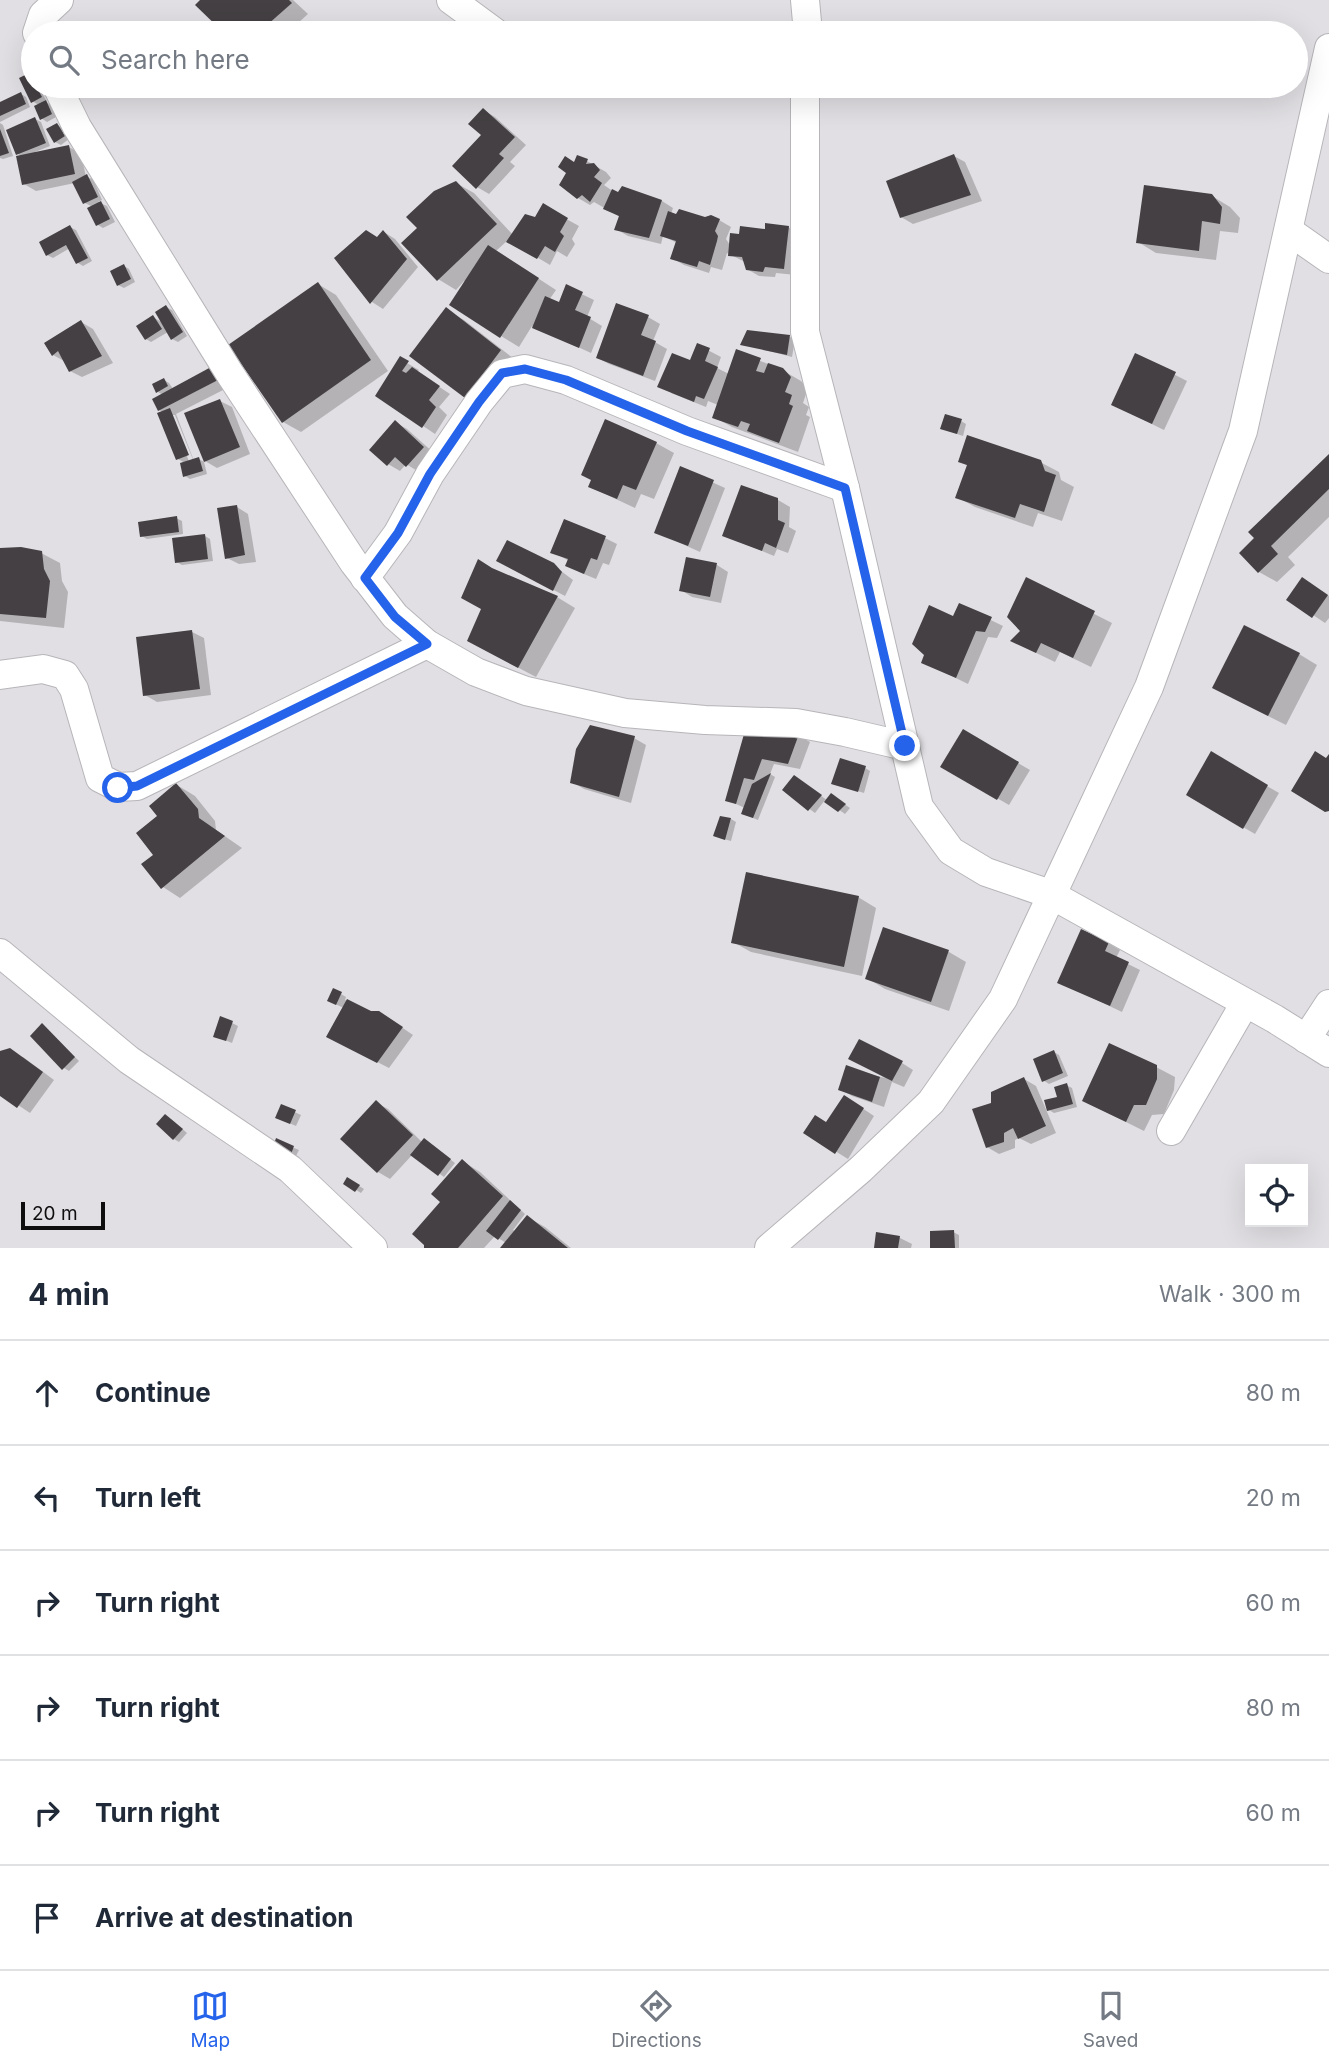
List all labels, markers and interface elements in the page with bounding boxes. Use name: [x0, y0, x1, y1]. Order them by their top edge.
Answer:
search box: [21, 21, 1308, 98]
icon: search: [45, 41, 83, 79]
text: Search here: [101, 44, 250, 75]
route end: [889, 730, 920, 761]
route start: [102, 772, 133, 803]
map controls: [1245, 1164, 1308, 1227]
button: locate: [1245, 1164, 1308, 1227]
scale bar: [21, 1199, 105, 1231]
text: 20 m: [32, 1202, 78, 1225]
text: 4 min: [28, 1276, 110, 1312]
text: Walk · 300 m: [1159, 1280, 1301, 1308]
icon: ahead: [28, 1374, 66, 1412]
text: Continue: [95, 1377, 211, 1408]
text: 80 m: [1246, 1379, 1301, 1407]
icon: left: [28, 1479, 66, 1517]
text: Turn left: [95, 1482, 201, 1513]
text: 20 m: [1246, 1484, 1301, 1512]
icon: right: [28, 1584, 66, 1622]
text: Turn right: [95, 1587, 220, 1618]
text: 60 m: [1246, 1589, 1301, 1617]
icon: right: [28, 1689, 66, 1727]
text: Turn right: [95, 1692, 220, 1723]
text: 80 m: [1246, 1694, 1301, 1722]
icon: right: [28, 1794, 66, 1832]
text: Turn right: [95, 1797, 220, 1828]
text: 60 m: [1246, 1799, 1301, 1827]
icon: arrive: [28, 1899, 66, 1937]
text: Arrive at destination: [95, 1902, 354, 1933]
tab: Map: [191, 1987, 230, 2052]
tab: Directions: [611, 1987, 702, 2052]
tab: Saved: [1083, 1987, 1138, 2052]

